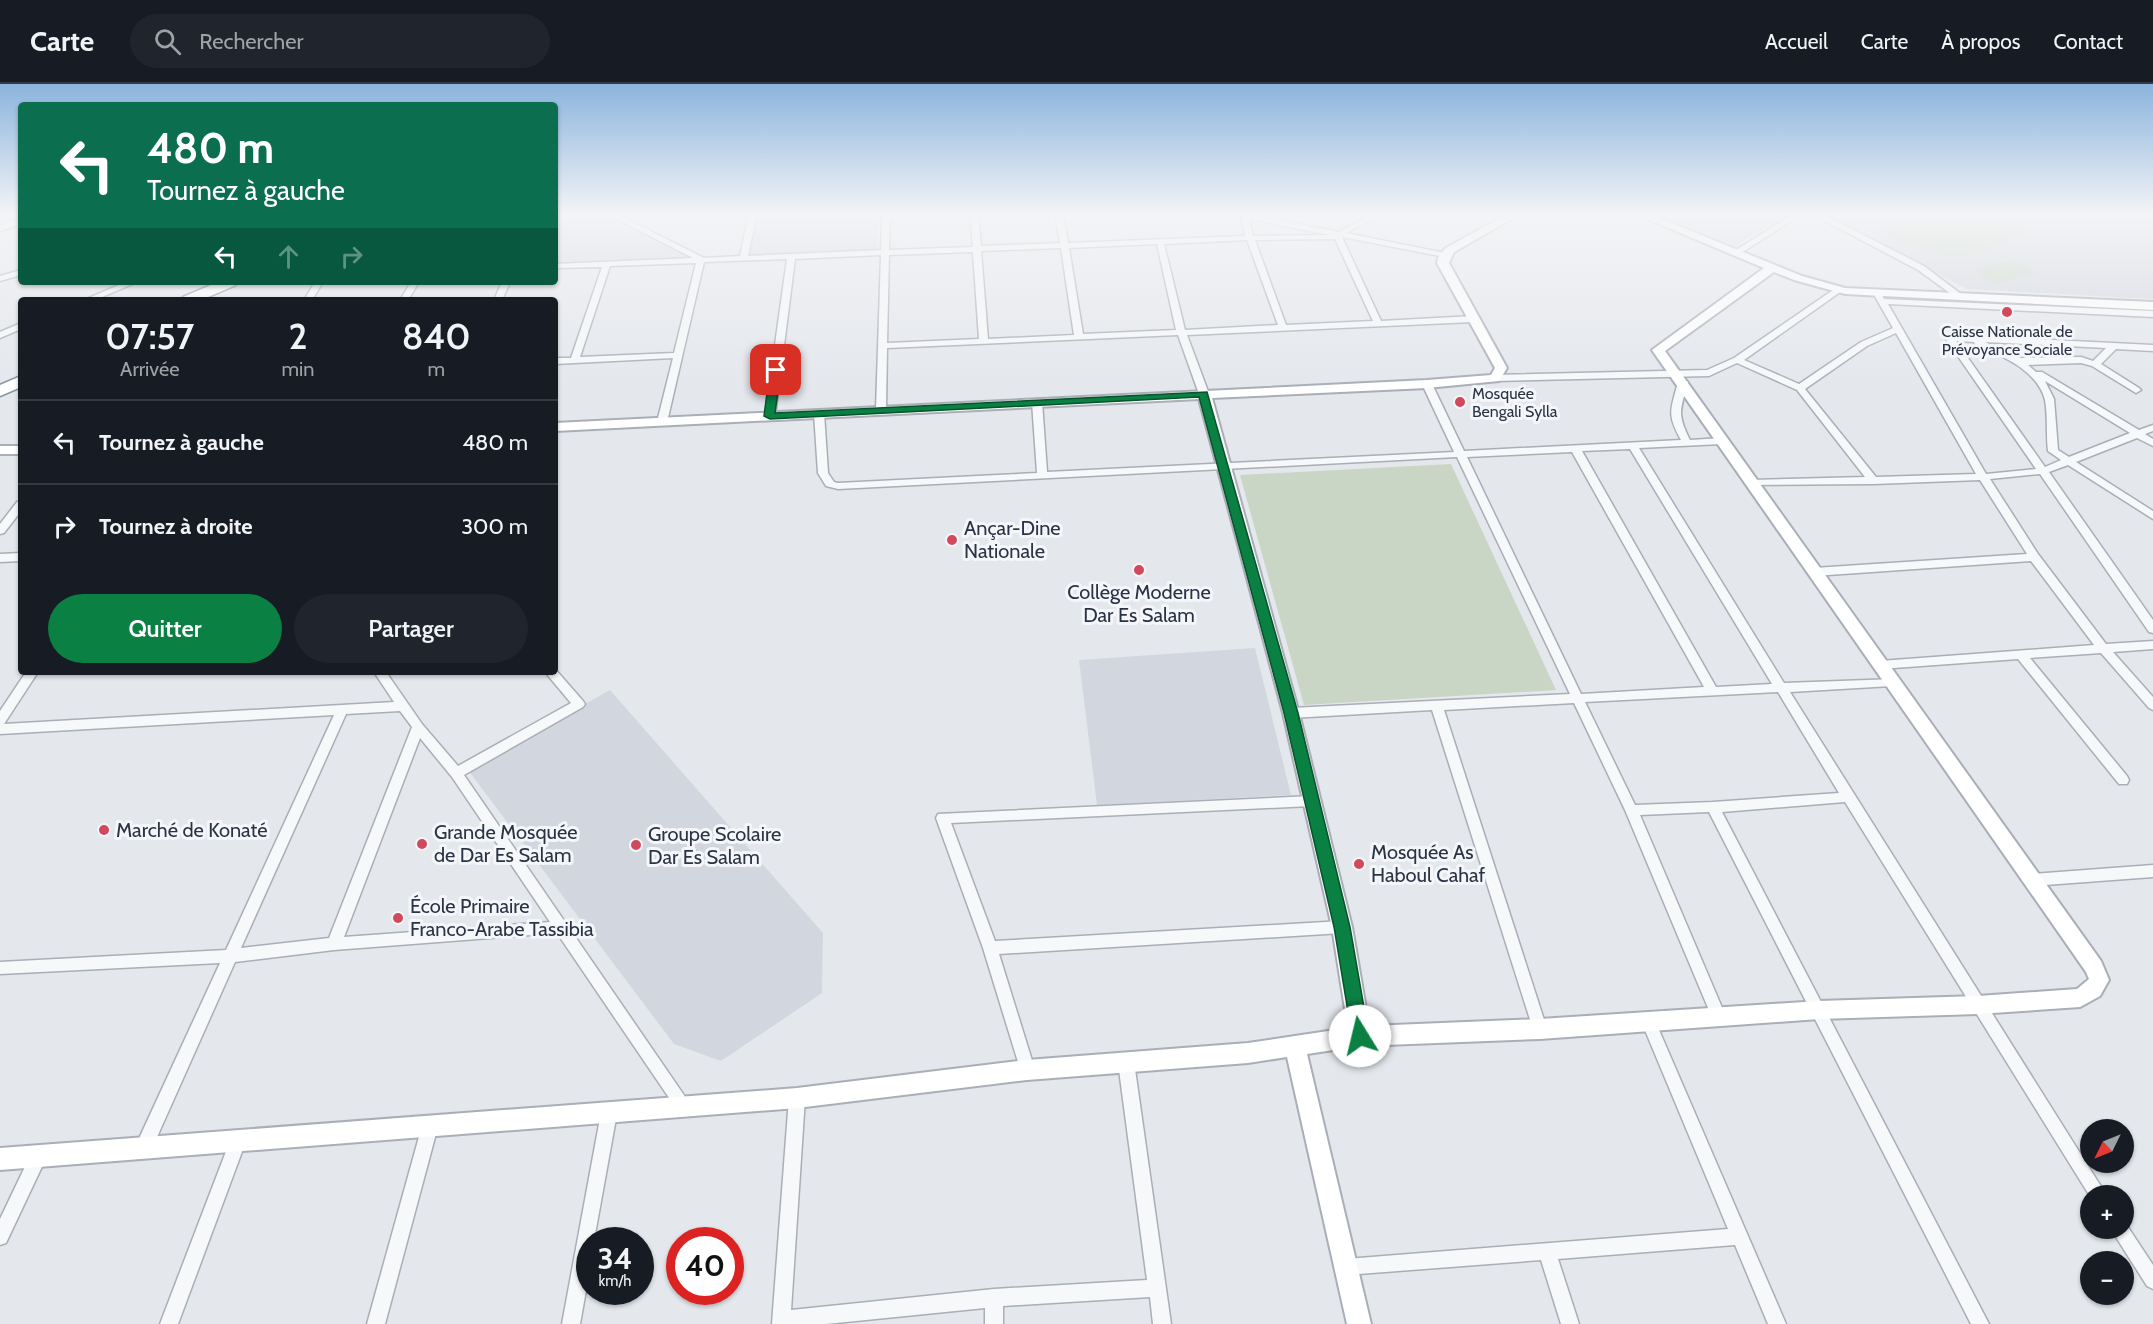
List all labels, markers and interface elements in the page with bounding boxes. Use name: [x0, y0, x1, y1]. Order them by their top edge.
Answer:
search box: [130, 14, 550, 68]
text: Carte: [30, 24, 94, 58]
icon: search: [151, 25, 184, 58]
text: Rechercher: [199, 28, 303, 55]
text: Accueil: [1765, 29, 1828, 54]
text: Carte: [1861, 29, 1908, 54]
text: À propos: [1941, 29, 2020, 54]
text: Contact: [2053, 29, 2123, 54]
text: 480 m: [147, 122, 274, 174]
icon: left: [48, 126, 126, 204]
text: Tournez à gauche: [147, 174, 345, 207]
icon: left: [209, 240, 242, 273]
icon: ahead: [272, 240, 305, 273]
icon: right: [335, 240, 368, 273]
marker: Caisse Nationale de Prévoyance Sociale: [2000, 305, 2014, 319]
text: 07:57: [105, 314, 194, 358]
text: 2: [289, 314, 308, 358]
text: 840: [402, 314, 471, 358]
place label: Caisse Nationale de Prévoyance Sociale: [1941, 322, 2073, 359]
pin: [750, 344, 801, 395]
icon: arrive: [759, 353, 792, 386]
text: Arrivée: [120, 357, 179, 381]
text: min: [282, 357, 315, 381]
text: m: [427, 357, 445, 381]
place label: Mosquée Bengali Sylla: [1472, 384, 1558, 421]
marker: Mosquée Bengali Sylla: [1453, 395, 1467, 409]
icon: left: [48, 426, 81, 459]
text: Tournez à gauche: [99, 429, 264, 456]
text: 480 m: [462, 429, 528, 456]
icon: right: [48, 510, 81, 543]
text: Tournez à droite: [99, 513, 253, 540]
text: 300 m: [461, 513, 528, 540]
place label: Ançar-Dine Nationale: [964, 516, 1061, 563]
marker: Ançar-Dine Nationale: [945, 533, 959, 547]
marker: Collège Moderne Dar Es Salam: [1132, 563, 1146, 577]
place label: Collège Moderne Dar Es Salam: [1067, 580, 1211, 627]
button: Quitter: [48, 594, 282, 663]
button: Partager: [294, 594, 528, 663]
place label: Marché de Konaté: [116, 818, 267, 842]
place label: Grande Mosquée de Dar Es Salam: [434, 820, 578, 867]
place label: Groupe Scolaire Dar Es Salam: [648, 822, 781, 869]
marker: Marché de Konaté: [97, 823, 111, 837]
marker: Grande Mosquée de Dar Es Salam: [415, 837, 429, 851]
marker: Groupe Scolaire Dar Es Salam: [629, 838, 643, 852]
place label: Mosquée As Haboul Cahaf: [1371, 840, 1486, 887]
marker: Mosquée As Haboul Cahaf: [1352, 857, 1366, 871]
place label: École Primaire Franco-Arabe Tassibia: [410, 894, 594, 941]
marker: École Primaire Franco-Arabe Tassibia: [391, 911, 405, 925]
position arrow: [1328, 1004, 1392, 1068]
north arrow: [2080, 1119, 2134, 1173]
map controls: [2080, 1119, 2134, 1305]
button: +: [2080, 1185, 2134, 1239]
speed limit sign: 40: [666, 1227, 744, 1305]
text: 34: [598, 1240, 632, 1277]
button: −: [2080, 1251, 2134, 1305]
text: km/h: [599, 1272, 631, 1290]

